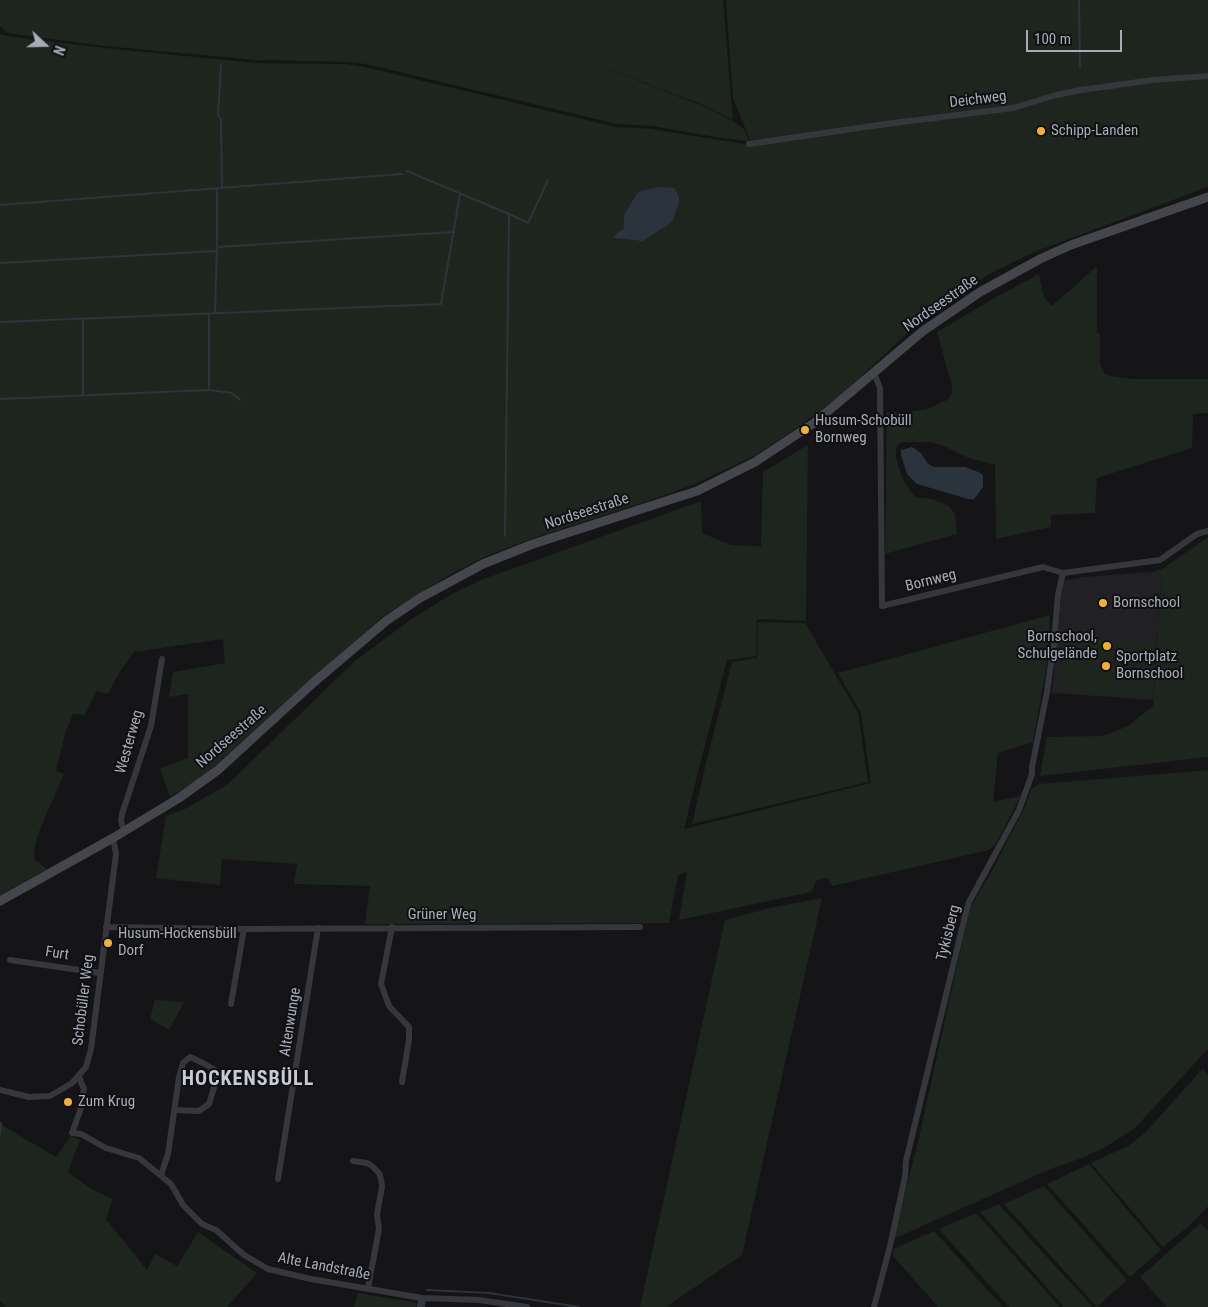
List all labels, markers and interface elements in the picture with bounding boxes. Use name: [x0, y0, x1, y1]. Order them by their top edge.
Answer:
north arrow: [20, 20, 70, 70]
scale bar: [1028, 20, 1124, 52]
text: 100 m: [1034, 30, 1071, 48]
text: N: [50, 43, 68, 57]
street label: Deichweg: [948, 88, 1008, 112]
place label: Schipp-Landen: [1051, 122, 1138, 140]
marker: Schipp-Landen: [1035, 125, 1047, 137]
street label: Nordseestraße: [900, 272, 982, 336]
place label: Husum-Schobüll Bornweg: [815, 412, 912, 447]
marker: Husum-Schobüll Bornweg: [799, 424, 811, 436]
street label: Nordseestraße: [543, 490, 631, 534]
street label: Bornweg: [904, 566, 958, 596]
place label: Bornschool: [1113, 594, 1180, 612]
marker: Bornschool: [1097, 597, 1109, 609]
place label: Bornschool, Schulgelände: [1018, 628, 1097, 663]
marker: Bornschool, Schulgelände: [1101, 640, 1113, 652]
place label: Sportplatz Bornschool: [1116, 648, 1183, 683]
marker: Sportplatz Bornschool: [1100, 660, 1112, 672]
street label: Nordseestraße: [193, 702, 271, 772]
street label: Westerweg: [112, 708, 148, 776]
street label: Tykisberg: [933, 903, 965, 963]
street label: Grüner Weg: [408, 906, 476, 924]
place label: Husum-Hockensbüll Dorf: [118, 925, 237, 960]
marker: Husum-Hockensbüll Dorf: [102, 937, 114, 949]
street label: Furt: [44, 943, 70, 965]
street label: Schobüller Weg: [69, 953, 99, 1047]
street label: Altenwunge: [277, 986, 305, 1058]
district label: HOCKENSBÜLL: [180, 1068, 316, 1092]
place label: Zum Krug: [78, 1093, 135, 1111]
marker: Zum Krug: [62, 1096, 74, 1108]
street label: Alte Landstraße: [276, 1249, 372, 1285]

